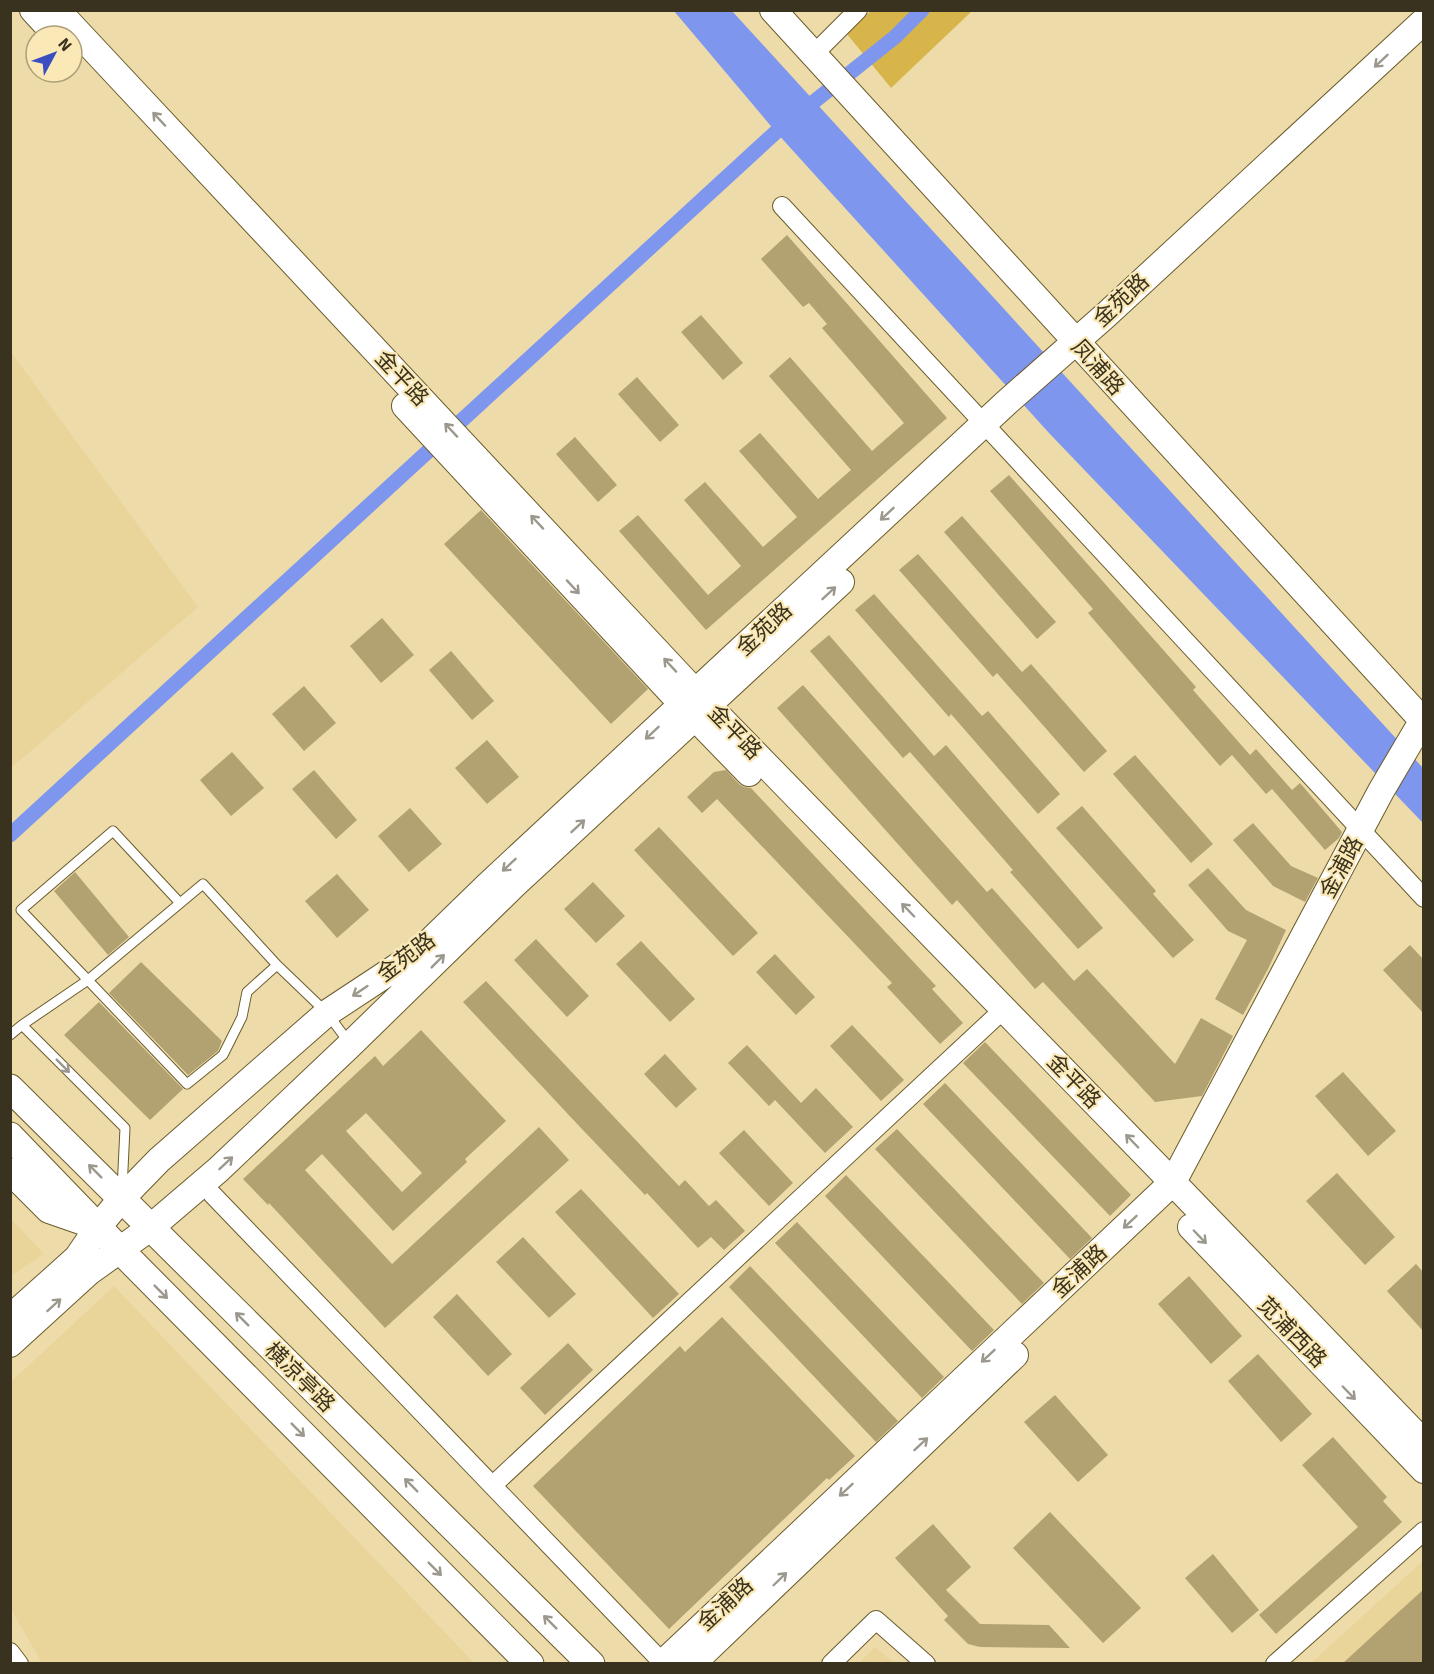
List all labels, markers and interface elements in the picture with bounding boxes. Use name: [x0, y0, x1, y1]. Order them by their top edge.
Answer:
north arrow: [24, 24, 84, 84]
text: N: [53, 34, 76, 56]
one-way arrow: [1373, 54, 1388, 68]
one-way arrow: [152, 111, 166, 126]
street label: 金苑路: [1088, 268, 1154, 332]
street label: 凤浦路: [1066, 333, 1130, 401]
street label: 金平路: [370, 345, 434, 411]
one-way arrow: [444, 423, 458, 438]
one-way arrow: [880, 507, 895, 521]
one-way arrow: [530, 515, 544, 530]
one-way arrow: [566, 580, 580, 595]
one-way arrow: [821, 586, 836, 600]
street label: 金苑路: [731, 597, 797, 661]
one-way arrow: [663, 657, 677, 672]
street label: 金平路: [702, 699, 768, 765]
one-way arrow: [645, 726, 660, 741]
one-way arrow: [571, 819, 586, 833]
street label: 金浦路: [1314, 832, 1368, 902]
one-way arrow: [501, 858, 516, 872]
one-way arrow: [901, 903, 915, 918]
street label: 金苑路: [372, 926, 440, 988]
one-way arrow: [430, 953, 445, 968]
one-way arrow: [353, 985, 369, 997]
street label: 金平路: [1041, 1048, 1107, 1114]
one-way arrow: [56, 1059, 71, 1074]
one-way arrow: [1124, 1133, 1139, 1148]
one-way arrow: [218, 1156, 233, 1170]
one-way arrow: [87, 1164, 102, 1179]
one-way arrow: [1123, 1215, 1138, 1229]
one-way arrow: [1193, 1229, 1207, 1244]
street label: 金浦路: [1046, 1239, 1112, 1303]
one-way arrow: [154, 1284, 169, 1299]
street label: 苋浦西路: [1252, 1291, 1332, 1373]
one-way arrow: [46, 1298, 61, 1312]
one-way arrow: [234, 1312, 249, 1327]
street label: 横凉亭路: [259, 1336, 341, 1418]
one-way arrow: [981, 1349, 996, 1363]
one-way arrow: [1342, 1385, 1357, 1400]
one-way arrow: [291, 1423, 306, 1438]
one-way arrow: [913, 1437, 928, 1452]
one-way arrow: [403, 1478, 418, 1493]
one-way arrow: [839, 1483, 854, 1497]
one-way arrow: [428, 1561, 443, 1576]
street label: 金浦路: [692, 1572, 758, 1636]
one-way arrow: [772, 1572, 787, 1586]
one-way arrow: [542, 1615, 557, 1630]

